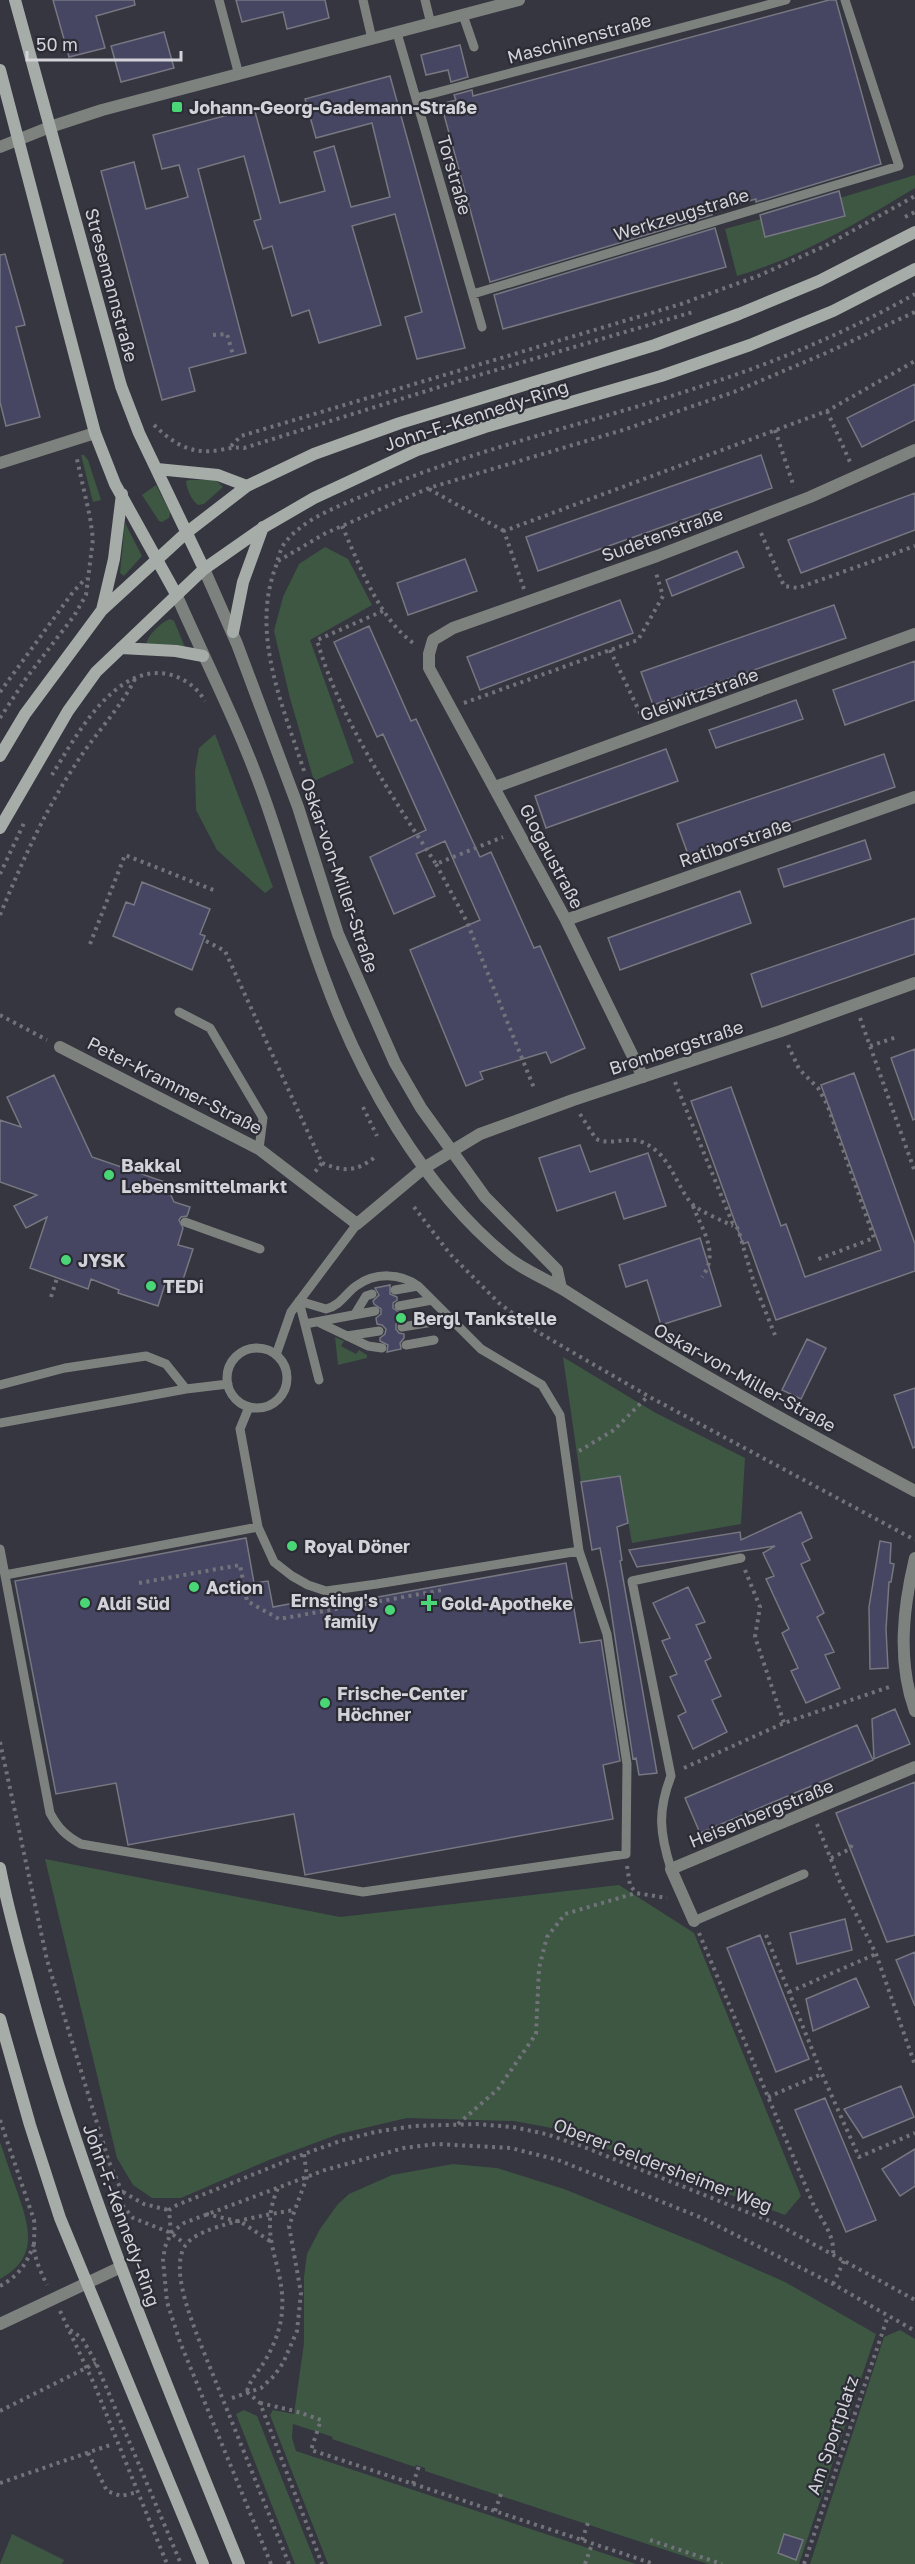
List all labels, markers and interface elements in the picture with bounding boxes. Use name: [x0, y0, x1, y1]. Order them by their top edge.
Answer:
street label: Maschinenstraße: [505, 8, 653, 68]
scale bar: [27, 24, 182, 62]
text: 50 m: [36, 33, 78, 55]
place label: Johann-Georg-Gademann-Straße: [189, 96, 477, 118]
marker: Johann-Georg-Gademann-Straße: [170, 100, 184, 114]
street label: Torstraße: [433, 133, 477, 217]
street label: Werkzeugstraße: [611, 183, 751, 245]
street label: Stresemannstraße: [81, 206, 143, 364]
street label: John-F.-Kennedy-Ring: [381, 375, 571, 455]
street label: Sudetenstraße: [598, 502, 726, 566]
street label: Gleiwitzstraße: [637, 662, 761, 726]
street label: Oskar-von-Miller-Straße: [296, 775, 384, 975]
street label: Glogaustraße: [515, 800, 589, 912]
street label: Ratiborstraße: [676, 812, 794, 872]
street label: Brombergstraße: [606, 1015, 746, 1079]
street label: Peter-Krammer-Straße: [84, 1031, 266, 1139]
place label: Bakkal Lebensmittelmarkt: [121, 1154, 287, 1197]
marker: Bakkal Lebensmittelmarkt: [102, 1168, 116, 1182]
place label: JYSK: [78, 1249, 125, 1271]
marker: JYSK: [59, 1253, 73, 1267]
place label: TEDi: [163, 1275, 204, 1297]
marker: TEDi: [144, 1279, 158, 1293]
place label: Bergl Tankstelle: [413, 1307, 557, 1329]
marker: Bergl Tankstelle: [394, 1311, 408, 1325]
street label: Oskar-von-Miller-Straße: [650, 1318, 840, 1436]
place label: Royal Döner: [304, 1535, 410, 1557]
marker: Royal Döner: [285, 1539, 299, 1553]
place label: Action: [206, 1576, 263, 1598]
marker: Action: [187, 1580, 201, 1594]
place label: Ernsting's family: [290, 1589, 378, 1632]
place label: Aldi Süd: [97, 1592, 170, 1614]
place label: Gold-Apotheke: [441, 1592, 573, 1614]
marker: Aldi Süd: [78, 1596, 92, 1610]
marker: Gold-Apotheke: [422, 1596, 436, 1610]
marker: Ernsting's family: [383, 1603, 397, 1617]
place label: Frische-Center Höchner: [337, 1682, 468, 1725]
marker: Frische-Center Höchner: [318, 1696, 332, 1710]
street label: Heisenbergstraße: [685, 1774, 837, 1852]
street label: Oberer Geldersheimer Weg: [550, 2113, 776, 2217]
street label: John-F.-Kennedy-Ring: [79, 2121, 165, 2309]
street label: Am Sportplatz: [801, 2373, 863, 2497]

